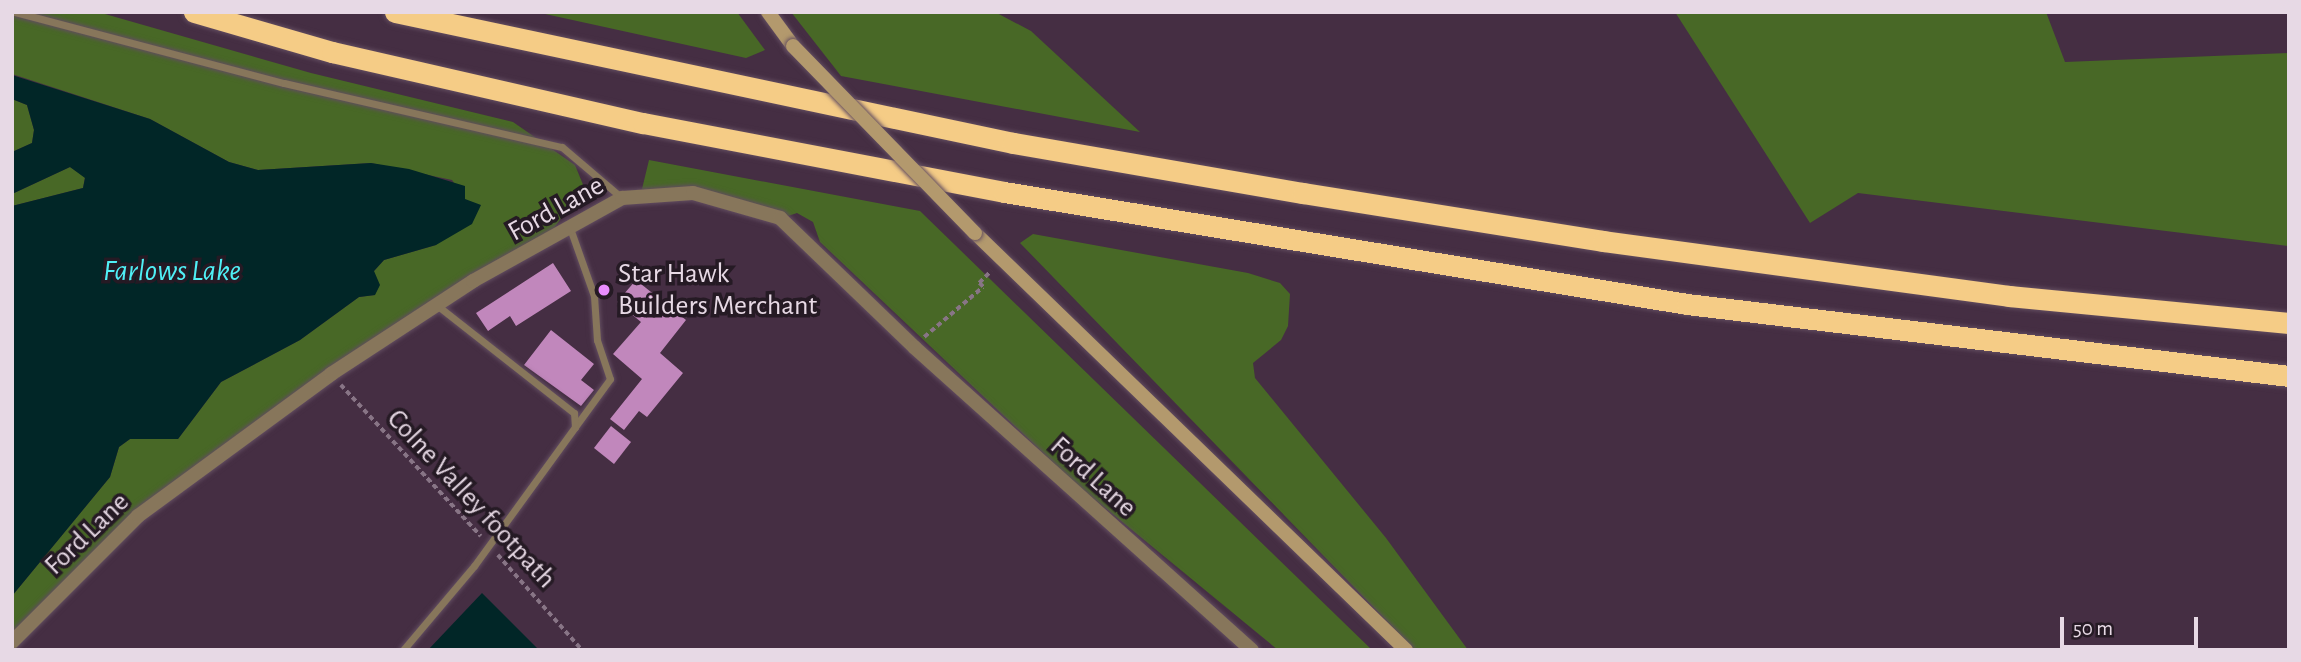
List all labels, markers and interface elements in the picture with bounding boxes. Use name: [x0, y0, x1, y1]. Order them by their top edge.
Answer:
street label: Ford Lane: [502, 169, 610, 249]
water label: Farlows Lake: [103, 253, 241, 289]
place label: Star Hawk Builders Merchant: [618, 257, 817, 323]
marker: Star Hawk Builders Merchant: [596, 282, 612, 298]
street label: Colne Valley footpath: [380, 403, 562, 595]
street label: Ford Lane: [1043, 430, 1143, 524]
street label: Ford Lane: [38, 486, 136, 582]
scale bar: [2063, 602, 2201, 646]
text: 50 m: [2073, 618, 2113, 639]

